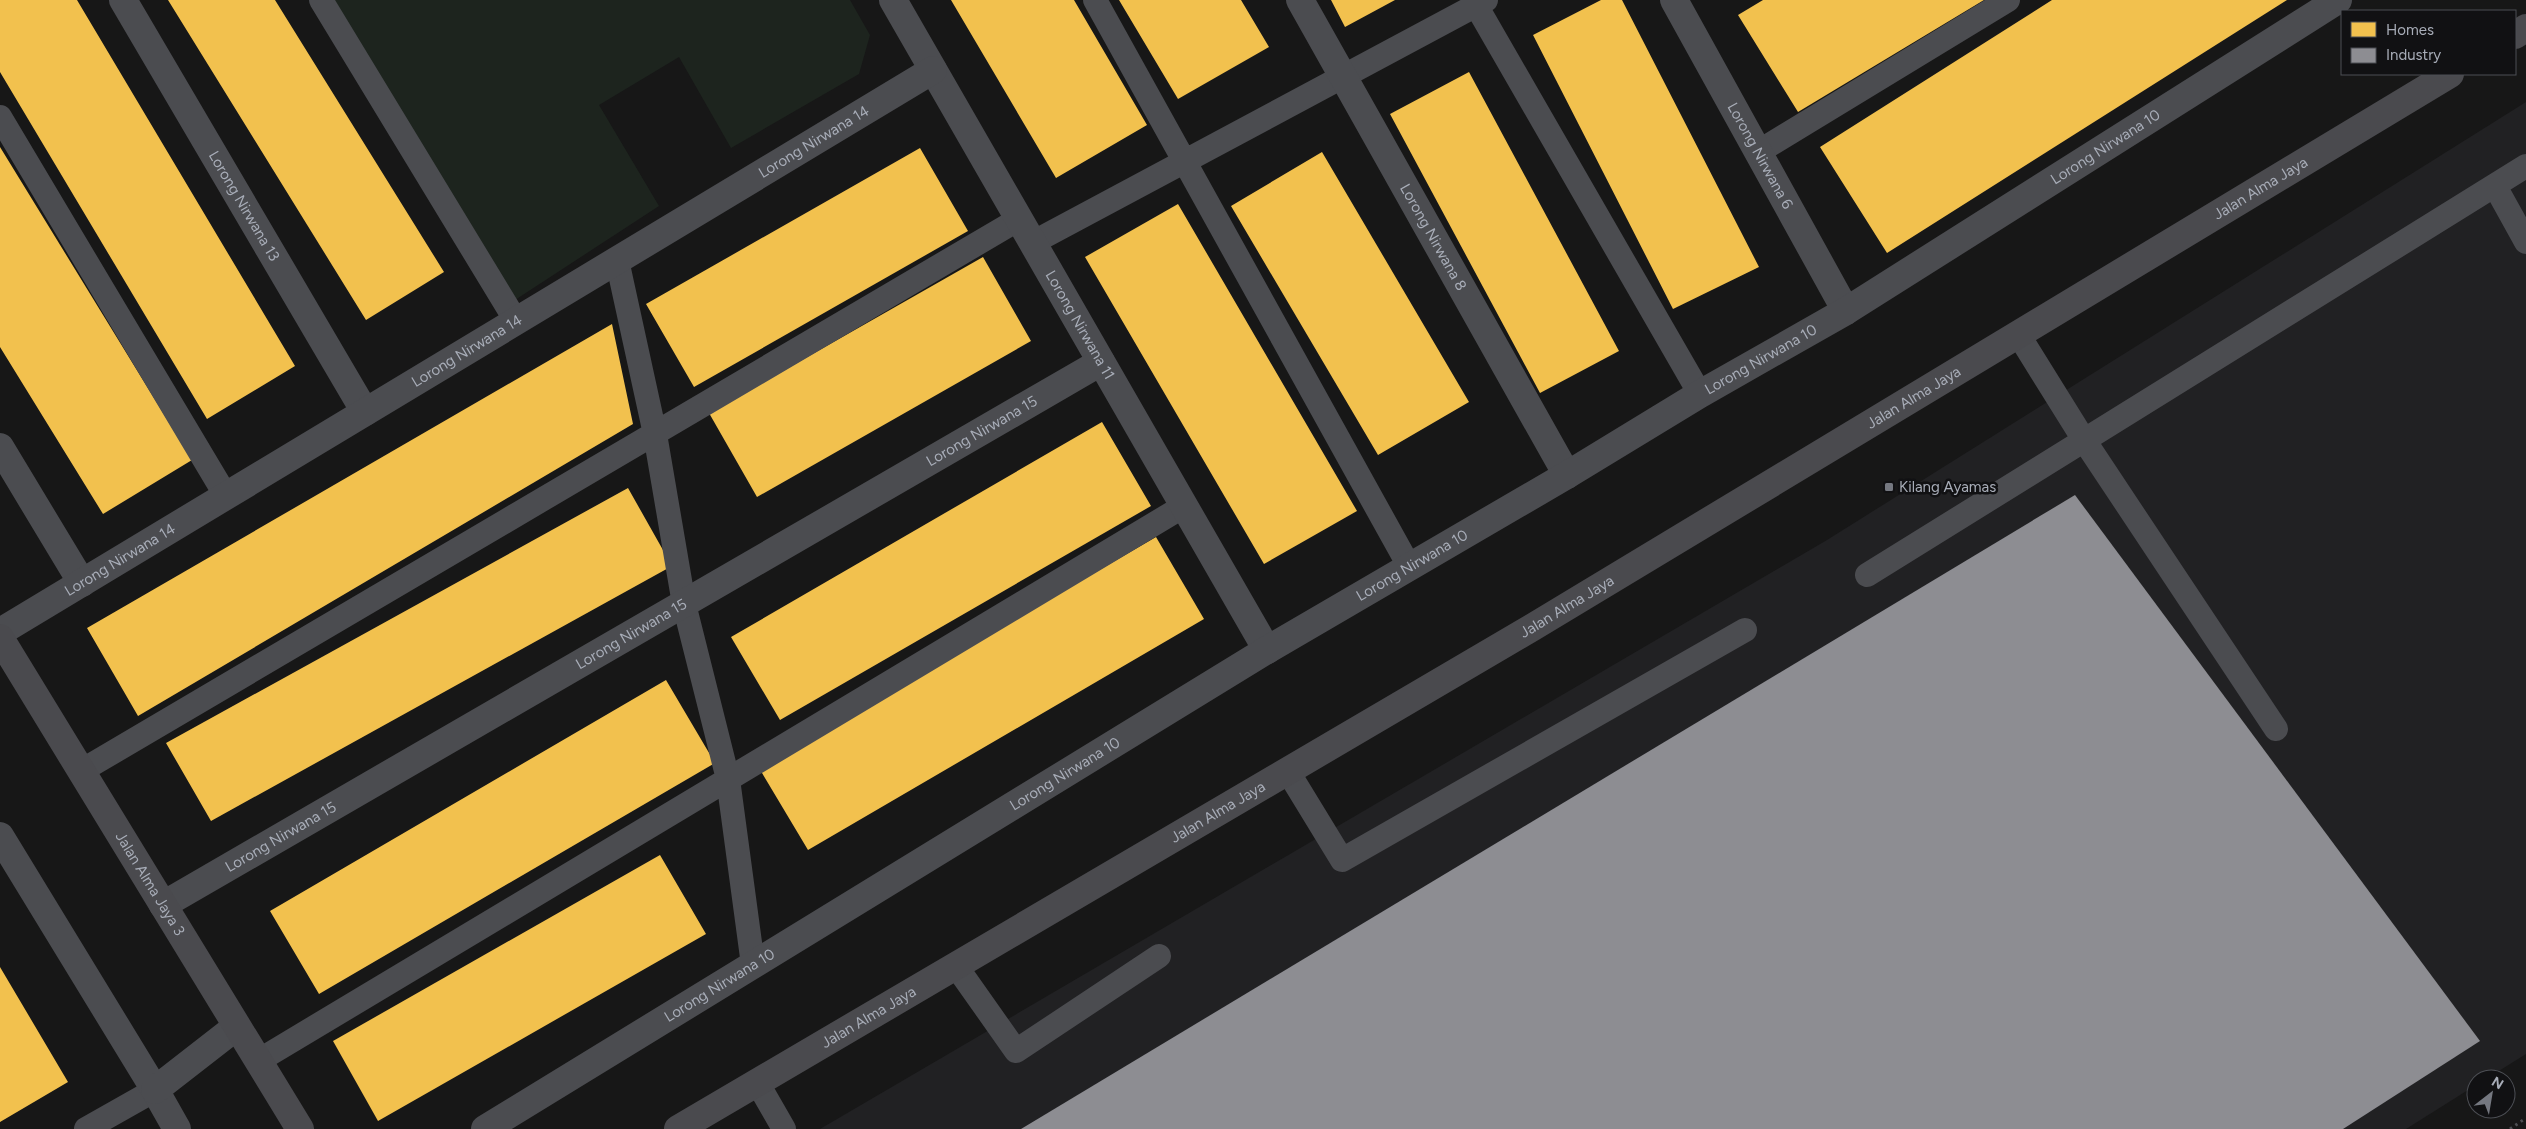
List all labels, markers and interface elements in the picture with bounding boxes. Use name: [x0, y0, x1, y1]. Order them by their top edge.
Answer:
legend: [2341, 10, 2516, 75]
text: Homes: [2386, 21, 2434, 39]
text: Industry: [2386, 46, 2441, 64]
street label: Lorong Nirwana 6: [1724, 99, 1797, 213]
street label: Lorong Nirwana 14: [755, 102, 872, 182]
street label: Lorong Nirwana 10: [2047, 106, 2164, 188]
street label: Lorong Nirwana 13: [205, 148, 283, 264]
street label: Jalan Alma Jaya: [2210, 153, 2311, 224]
street label: Lorong Nirwana 8: [1396, 181, 1470, 294]
street label: Lorong Nirwana 11: [1042, 267, 1118, 383]
street label: Lorong Nirwana 14: [408, 311, 525, 391]
street label: Lorong Nirwana 10: [1701, 320, 1820, 398]
street label: Jalan Alma Jaya: [1863, 362, 1964, 433]
street label: Lorong Nirwana 15: [923, 392, 1040, 470]
place label: Kilang Ayamas: [1899, 478, 1996, 496]
marker: Kilang Ayamas: [1883, 481, 1895, 493]
street label: Lorong Nirwana 14: [61, 520, 179, 600]
street label: Lorong Nirwana 10: [1353, 526, 1471, 605]
street label: Jalan Alma Jaya: [1517, 571, 1617, 642]
street label: Lorong Nirwana 15: [573, 595, 690, 673]
street label: Lorong Nirwana 10: [1006, 733, 1123, 814]
street label: Jalan Alma Jaya: [1167, 777, 1268, 847]
street label: Lorong Nirwana 15: [222, 798, 339, 876]
street label: Jalan Alma Jaya 3: [112, 828, 189, 939]
street label: Lorong Nirwana 10: [661, 945, 778, 1026]
street label: Jalan Alma Jaya: [818, 982, 919, 1052]
north arrow: [2466, 1069, 2516, 1119]
text: N: [2488, 1073, 2506, 1093]

